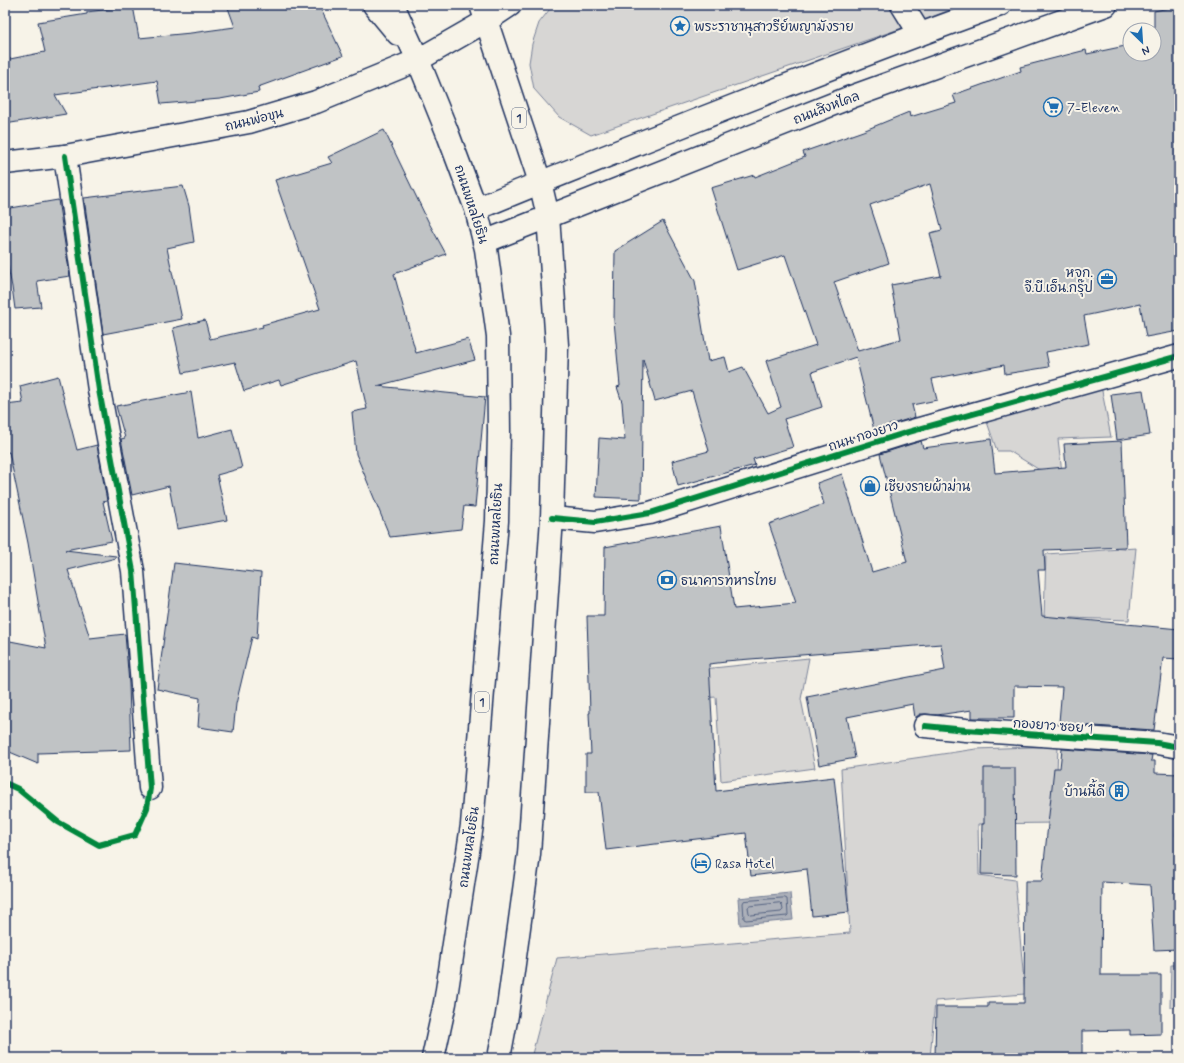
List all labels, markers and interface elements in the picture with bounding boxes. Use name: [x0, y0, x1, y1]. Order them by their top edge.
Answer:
place icon: พระราชานุสาวรีย์พญามังราย: [669, 15, 691, 37]
place label: พระราชานุสาวรีย์พญามังราย: [694, 17, 854, 36]
north arrow: [1122, 22, 1162, 62]
text: N: [1140, 42, 1152, 58]
street label: ถนนสิงหไคล: [790, 86, 862, 129]
supermarket icon: 7-Eleven: [1042, 96, 1064, 118]
place label: 7-Eleven: [1067, 100, 1120, 117]
street label: ถนนพ่อขุน: [223, 104, 286, 136]
road number: 1: [512, 108, 526, 128]
street label: ถนนพหลโยธิน: [450, 162, 493, 246]
place label: หจก. จี.บี.เอ็น.กรุ๊ป: [1024, 265, 1093, 297]
office icon: หจก. จี.บี.เอ็น.กรุ๊ป: [1096, 268, 1118, 290]
street label: ถนน กองยาว: [826, 417, 901, 456]
shop icon: เชียงรายผ้าม่าน: [859, 475, 881, 497]
place label: เชียงรายผ้าม่าน: [884, 478, 971, 496]
street label: ถนนพหลโยธิน: [484, 482, 507, 565]
bank icon: ธนาคารทหารไทย: [656, 569, 678, 591]
place label: ธนาคารทหารไทย: [681, 571, 777, 590]
road number: 1: [475, 692, 489, 712]
street label: กองยาว ซอย 1: [1012, 715, 1094, 738]
place label: บ้านนี้ดี: [1064, 779, 1105, 801]
building icon: บ้านนี้ดี: [1108, 780, 1130, 802]
street label: ถนนพหลโยธิน: [453, 805, 484, 889]
hotel icon: Rasa Hotel: [690, 852, 712, 874]
place label: Rasa Hotel: [715, 856, 775, 873]

